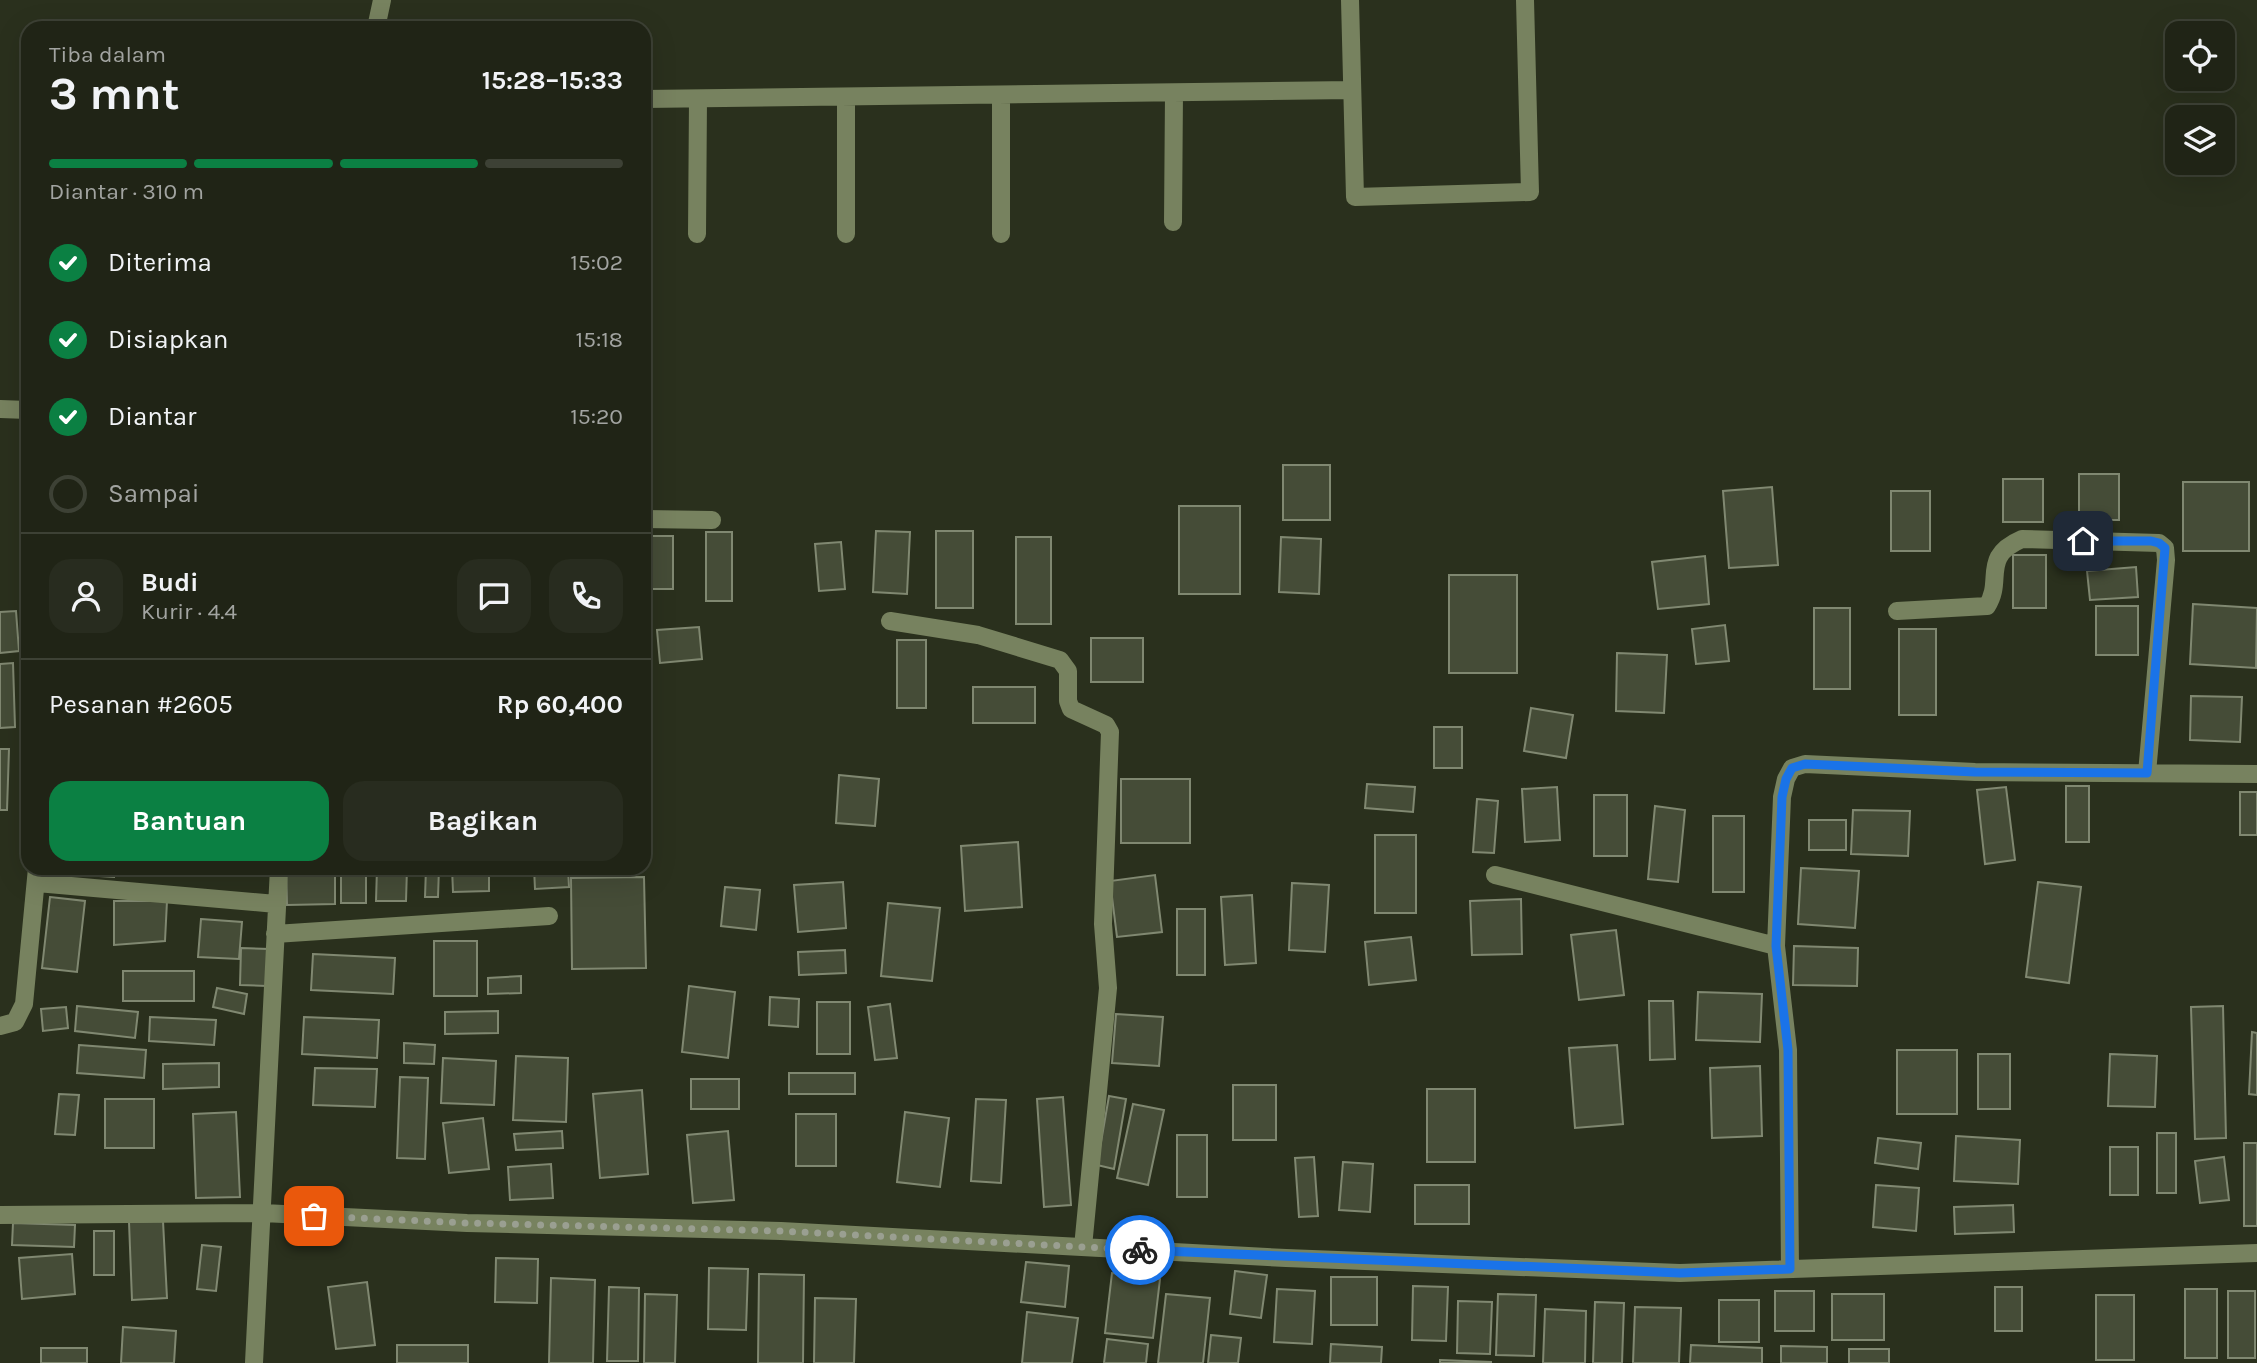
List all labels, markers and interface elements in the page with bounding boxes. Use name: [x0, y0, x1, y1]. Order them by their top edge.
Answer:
map controls: [2165, 21, 2235, 175]
button: locate: [2165, 21, 2235, 91]
text: Tiba dalam: [49, 41, 166, 68]
text: 15:28–15:33: [482, 65, 623, 96]
text: 3 mnt: [49, 67, 180, 121]
button: layers: [2165, 105, 2235, 175]
text: Diantar · 310 m: [49, 178, 204, 205]
icon: check: [49, 244, 87, 282]
text: Diterima: [108, 247, 212, 278]
text: 15:02: [570, 249, 623, 276]
icon: check: [49, 321, 87, 359]
text: Disiapkan: [108, 324, 228, 355]
text: 15:18: [575, 326, 623, 353]
icon: check: [49, 398, 87, 436]
text: Diantar: [108, 401, 196, 432]
text: 15:20: [570, 403, 623, 430]
text: Sampai: [108, 478, 200, 509]
pin: [2053, 511, 2113, 571]
icon: home: [2064, 522, 2102, 560]
button: person: [49, 559, 123, 633]
button: chat: [457, 559, 531, 633]
button: phone: [549, 559, 623, 633]
text: Budi: [141, 567, 199, 598]
text: Kurir · 4.4: [141, 598, 237, 625]
text: Pesanan #2605: [49, 689, 233, 720]
text: Rp 60,400: [497, 689, 623, 720]
button: Bantuan: [49, 781, 329, 861]
button: Bagikan: [343, 781, 623, 861]
pin: [284, 1186, 344, 1246]
icon: bag: [295, 1197, 333, 1235]
courier: [1105, 1215, 1175, 1285]
icon: bike: [1121, 1231, 1159, 1269]

